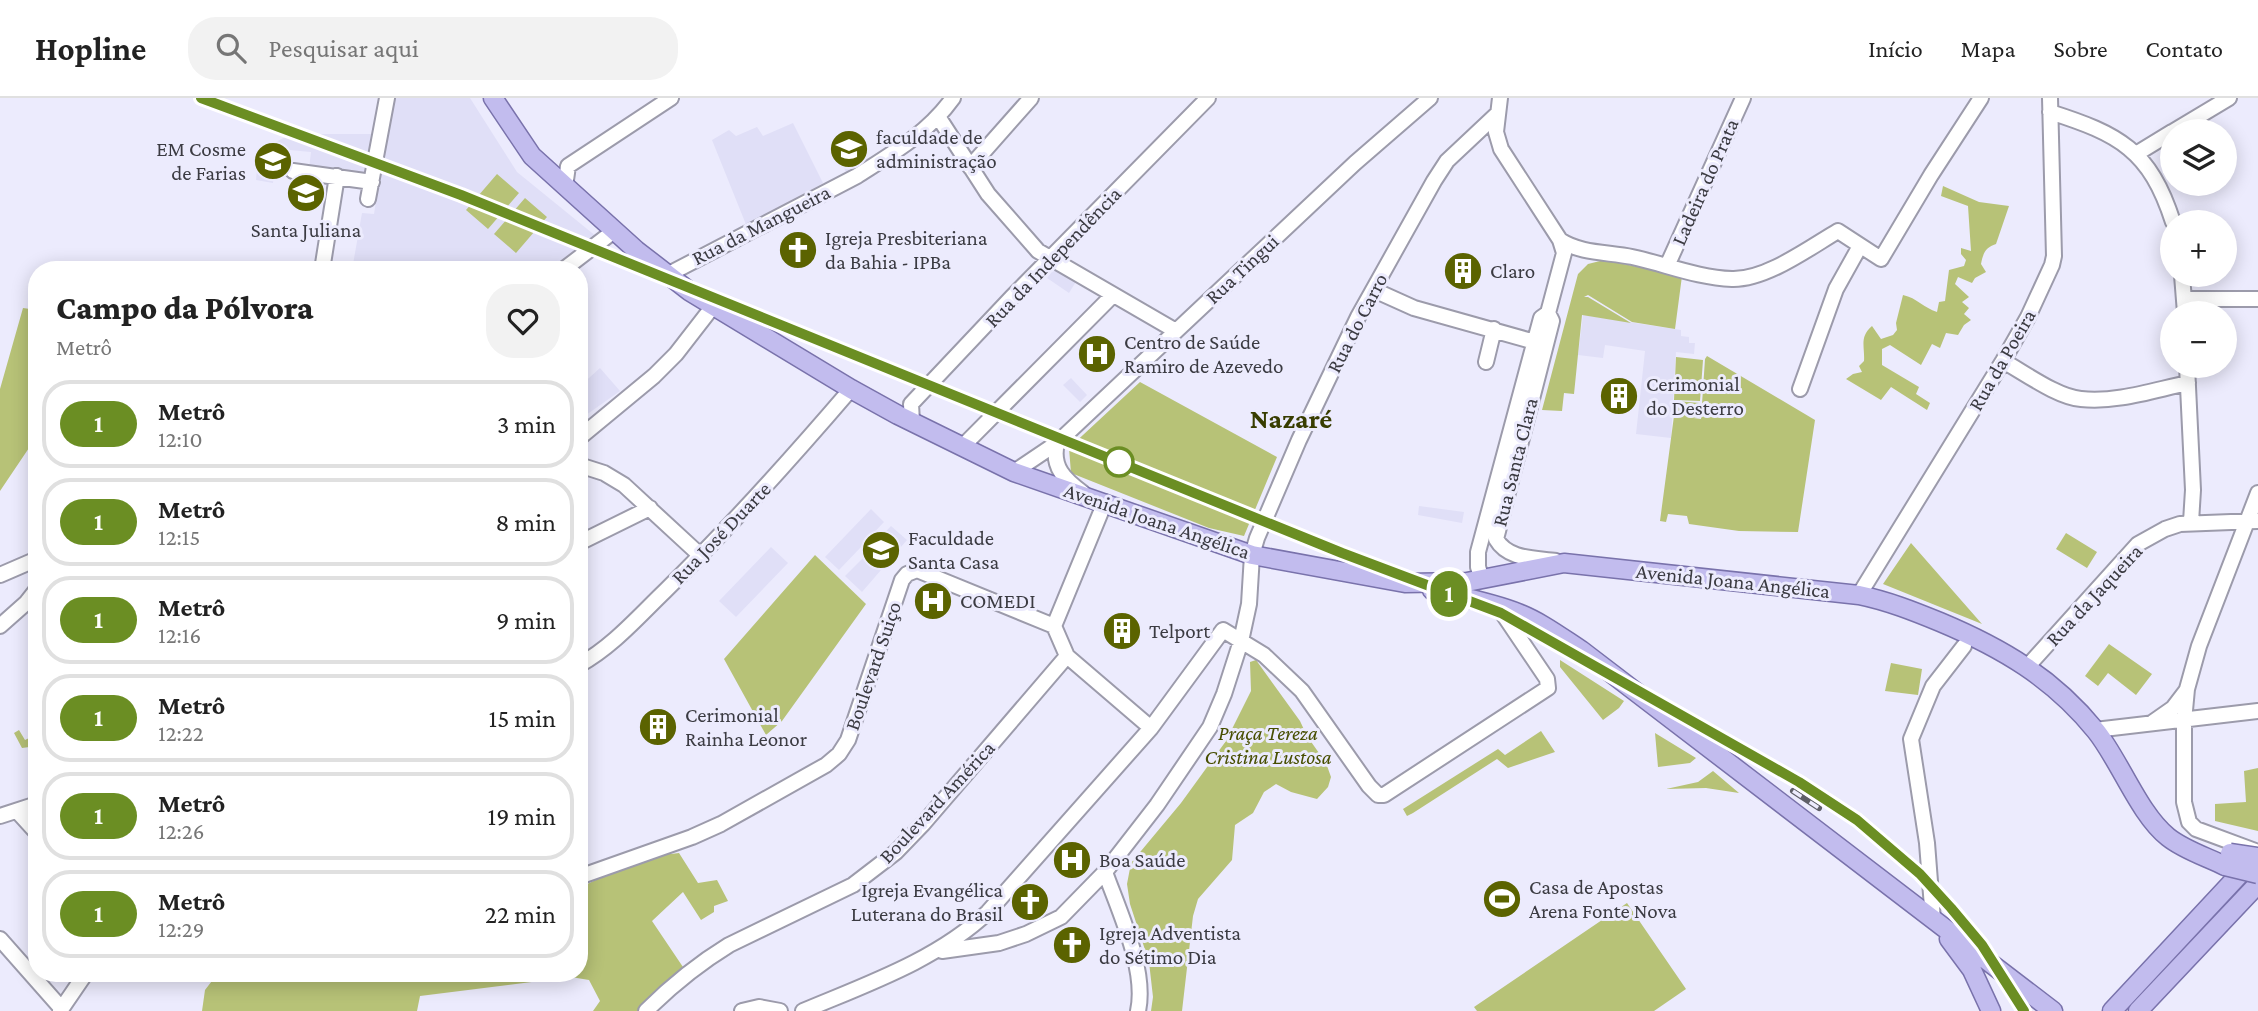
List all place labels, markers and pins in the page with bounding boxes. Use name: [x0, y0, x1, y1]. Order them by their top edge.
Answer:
place label: faculdade de administração: [876, 125, 997, 173]
school or university icon: faculdade de administração: [828, 128, 870, 170]
place label: EM Cosme de Farias: [156, 137, 246, 185]
school or university icon: EM Cosme de Farias: [252, 140, 294, 182]
school or university icon: Santa Juliana: [285, 172, 327, 214]
place label: Santa Juliana: [251, 218, 362, 242]
place label: Igreja Presbiteriana da Bahia - IPBa: [825, 226, 988, 274]
church icon: Igreja Presbiteriana da Bahia - IPBa: [777, 229, 819, 271]
building icon: Claro: [1442, 250, 1484, 292]
place label: Claro: [1490, 259, 1535, 283]
place label: Centro de Saúde Ramiro de Azevedo: [1124, 330, 1283, 378]
hospital icon: Centro de Saúde Ramiro de Azevedo: [1076, 333, 1118, 375]
place label: Cerimonial do Desterro: [1646, 372, 1744, 420]
building icon: Cerimonial do Desterro: [1598, 375, 1640, 417]
unlabelled marker: [1104, 447, 1134, 477]
place label: Faculdade Santa Casa: [908, 526, 1000, 574]
school or university icon: Faculdade Santa Casa: [860, 529, 902, 571]
hospital icon: COMEDI: [912, 580, 954, 622]
place label: COMEDI: [960, 589, 1036, 613]
building icon: Telport: [1101, 610, 1143, 652]
place label: Telport: [1149, 619, 1211, 643]
place label: Cerimonial Rainha Leonor: [685, 703, 808, 751]
building icon: Cerimonial Rainha Leonor: [637, 706, 679, 748]
hospital icon: Boa Saúde: [1051, 839, 1093, 881]
place label: Boa Saúde: [1099, 848, 1186, 872]
place label: Casa de Apostas Arena Fonte Nova: [1529, 875, 1677, 923]
place label: Igreja Evangélica Luterana do Brasil: [851, 878, 1003, 926]
sports icon: Casa de Apostas Arena Fonte Nova: [1481, 878, 1523, 920]
church icon: Igreja Evangélica Luterana do Brasil: [1009, 881, 1051, 923]
place label: Igreja Adventista do Sétimo Dia: [1099, 921, 1241, 969]
church icon: Igreja Adventista do Sétimo Dia: [1051, 924, 1093, 966]

